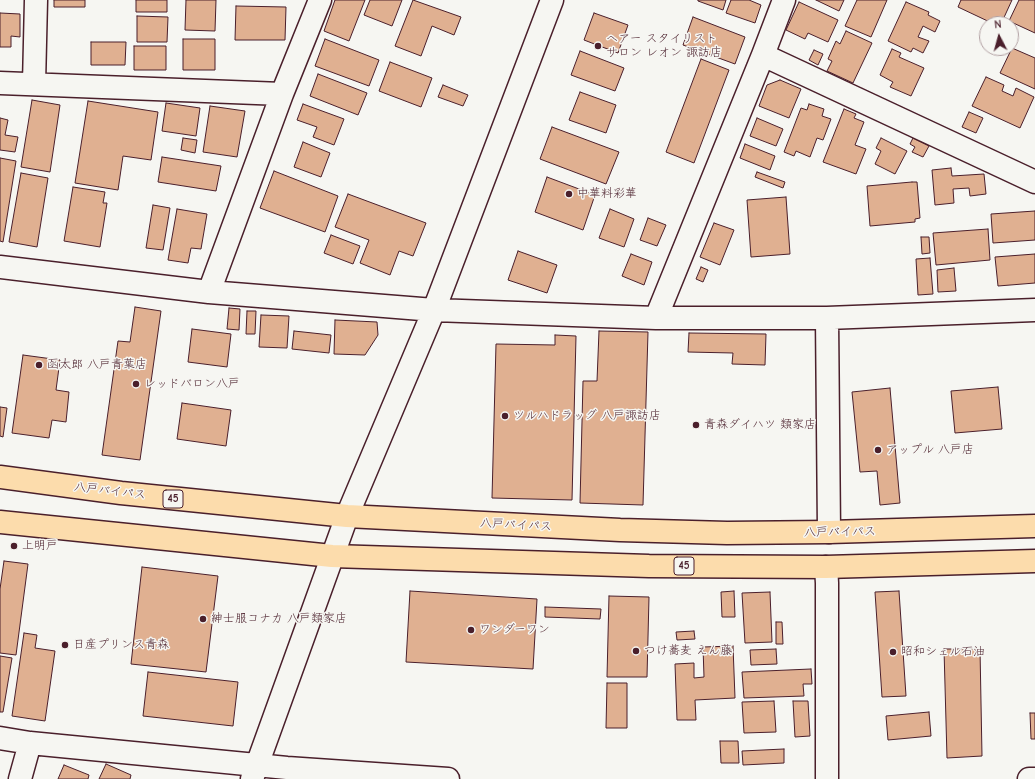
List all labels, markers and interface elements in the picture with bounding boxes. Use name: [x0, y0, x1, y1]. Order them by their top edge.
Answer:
north arrow: [979, 16, 1019, 56]
text: N: [994, 18, 1002, 31]
place label: ヘアー スタイリスト サロン レオン 諏訪店: [606, 32, 722, 60]
marker: ヘアー スタイリスト サロン レオン 諏訪店: [593, 41, 603, 51]
place label: 中華料彩華: [577, 187, 637, 201]
marker: 中華料彩華: [564, 189, 574, 199]
place label: 函太郎 八戸青葉店: [47, 358, 147, 372]
marker: 函太郎 八戸青葉店: [34, 360, 44, 370]
place label: レッドバロン八戸: [144, 377, 240, 391]
marker: レッドバロン八戸: [131, 379, 141, 389]
place label: ツルハドラッグ 八戸諏訪店: [513, 409, 661, 423]
marker: ツルハドラッグ 八戸諏訪店: [500, 411, 510, 421]
place label: 青森ダイハツ 類家店: [704, 418, 816, 432]
marker: 青森ダイハツ 類家店: [691, 420, 701, 430]
place label: アップル 八戸店: [886, 443, 974, 457]
marker: アップル 八戸店: [873, 445, 883, 455]
street label: 八戸バイパス: [73, 479, 147, 503]
road number: 45: [163, 490, 183, 508]
street label: 八戸バイパス: [480, 516, 552, 534]
street label: 八戸バイパス: [804, 524, 876, 540]
place label: 上明戸: [22, 539, 58, 553]
marker: 上明戸: [9, 541, 19, 551]
road number: 45: [674, 557, 694, 575]
place label: 紳士服コナカ 八戸類家店: [211, 612, 347, 626]
marker: 紳士服コナカ 八戸類家店: [198, 614, 208, 624]
place label: ワンダーワン: [479, 623, 550, 637]
marker: ワンダーワン: [466, 625, 476, 635]
place label: 日産プリンス青森: [73, 638, 169, 652]
marker: 日産プリンス青森: [60, 640, 70, 650]
place label: つけ蕎麦 えん藤: [644, 644, 732, 658]
place label: 昭和シェル石油: [901, 645, 985, 659]
marker: つけ蕎麦 えん藤: [631, 646, 641, 656]
marker: 昭和シェル石油: [888, 647, 898, 657]

